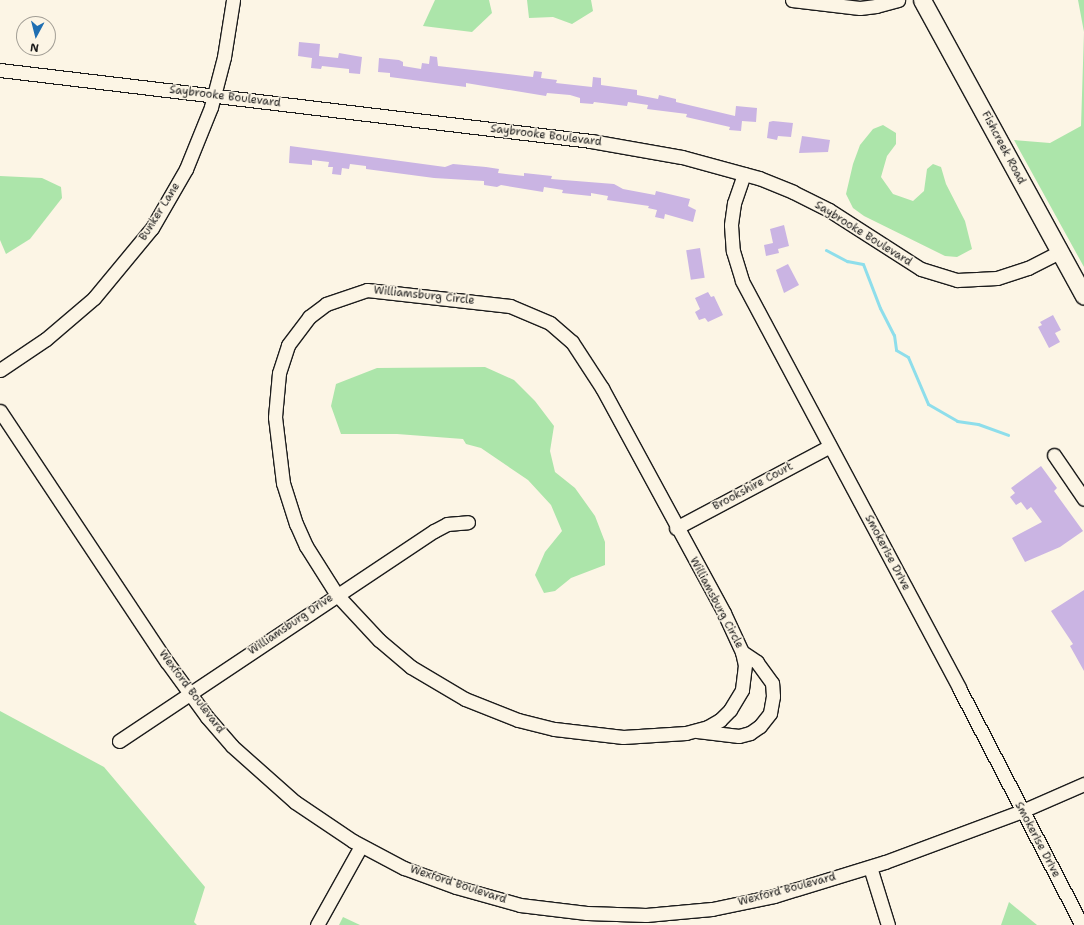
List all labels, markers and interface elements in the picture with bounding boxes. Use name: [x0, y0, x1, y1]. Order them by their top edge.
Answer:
north arrow: [16, 16, 56, 56]
text: N: [29, 39, 40, 55]
street label: Saybrooke Boulevard: [169, 84, 281, 110]
street label: Fishcreek Road: [978, 109, 1028, 187]
street label: Saybrooke Boulevard: [490, 123, 602, 149]
street label: Bunker Lane: [137, 181, 183, 243]
street label: Saybrooke Boulevard: [812, 199, 914, 269]
street label: Williamsburg Circle: [373, 284, 475, 308]
street label: Brookshire Court: [711, 460, 795, 514]
street label: Smokerise Drive: [862, 513, 912, 593]
street label: Williamsburg Circle: [686, 555, 746, 651]
street label: Williamsburg Drive: [246, 592, 336, 658]
street label: Wexford Boulevard: [155, 648, 227, 736]
street label: Smokerise Drive: [1012, 800, 1062, 880]
street label: Wexford Boulevard: [408, 863, 508, 907]
street label: Wexford Boulevard: [737, 871, 837, 909]

